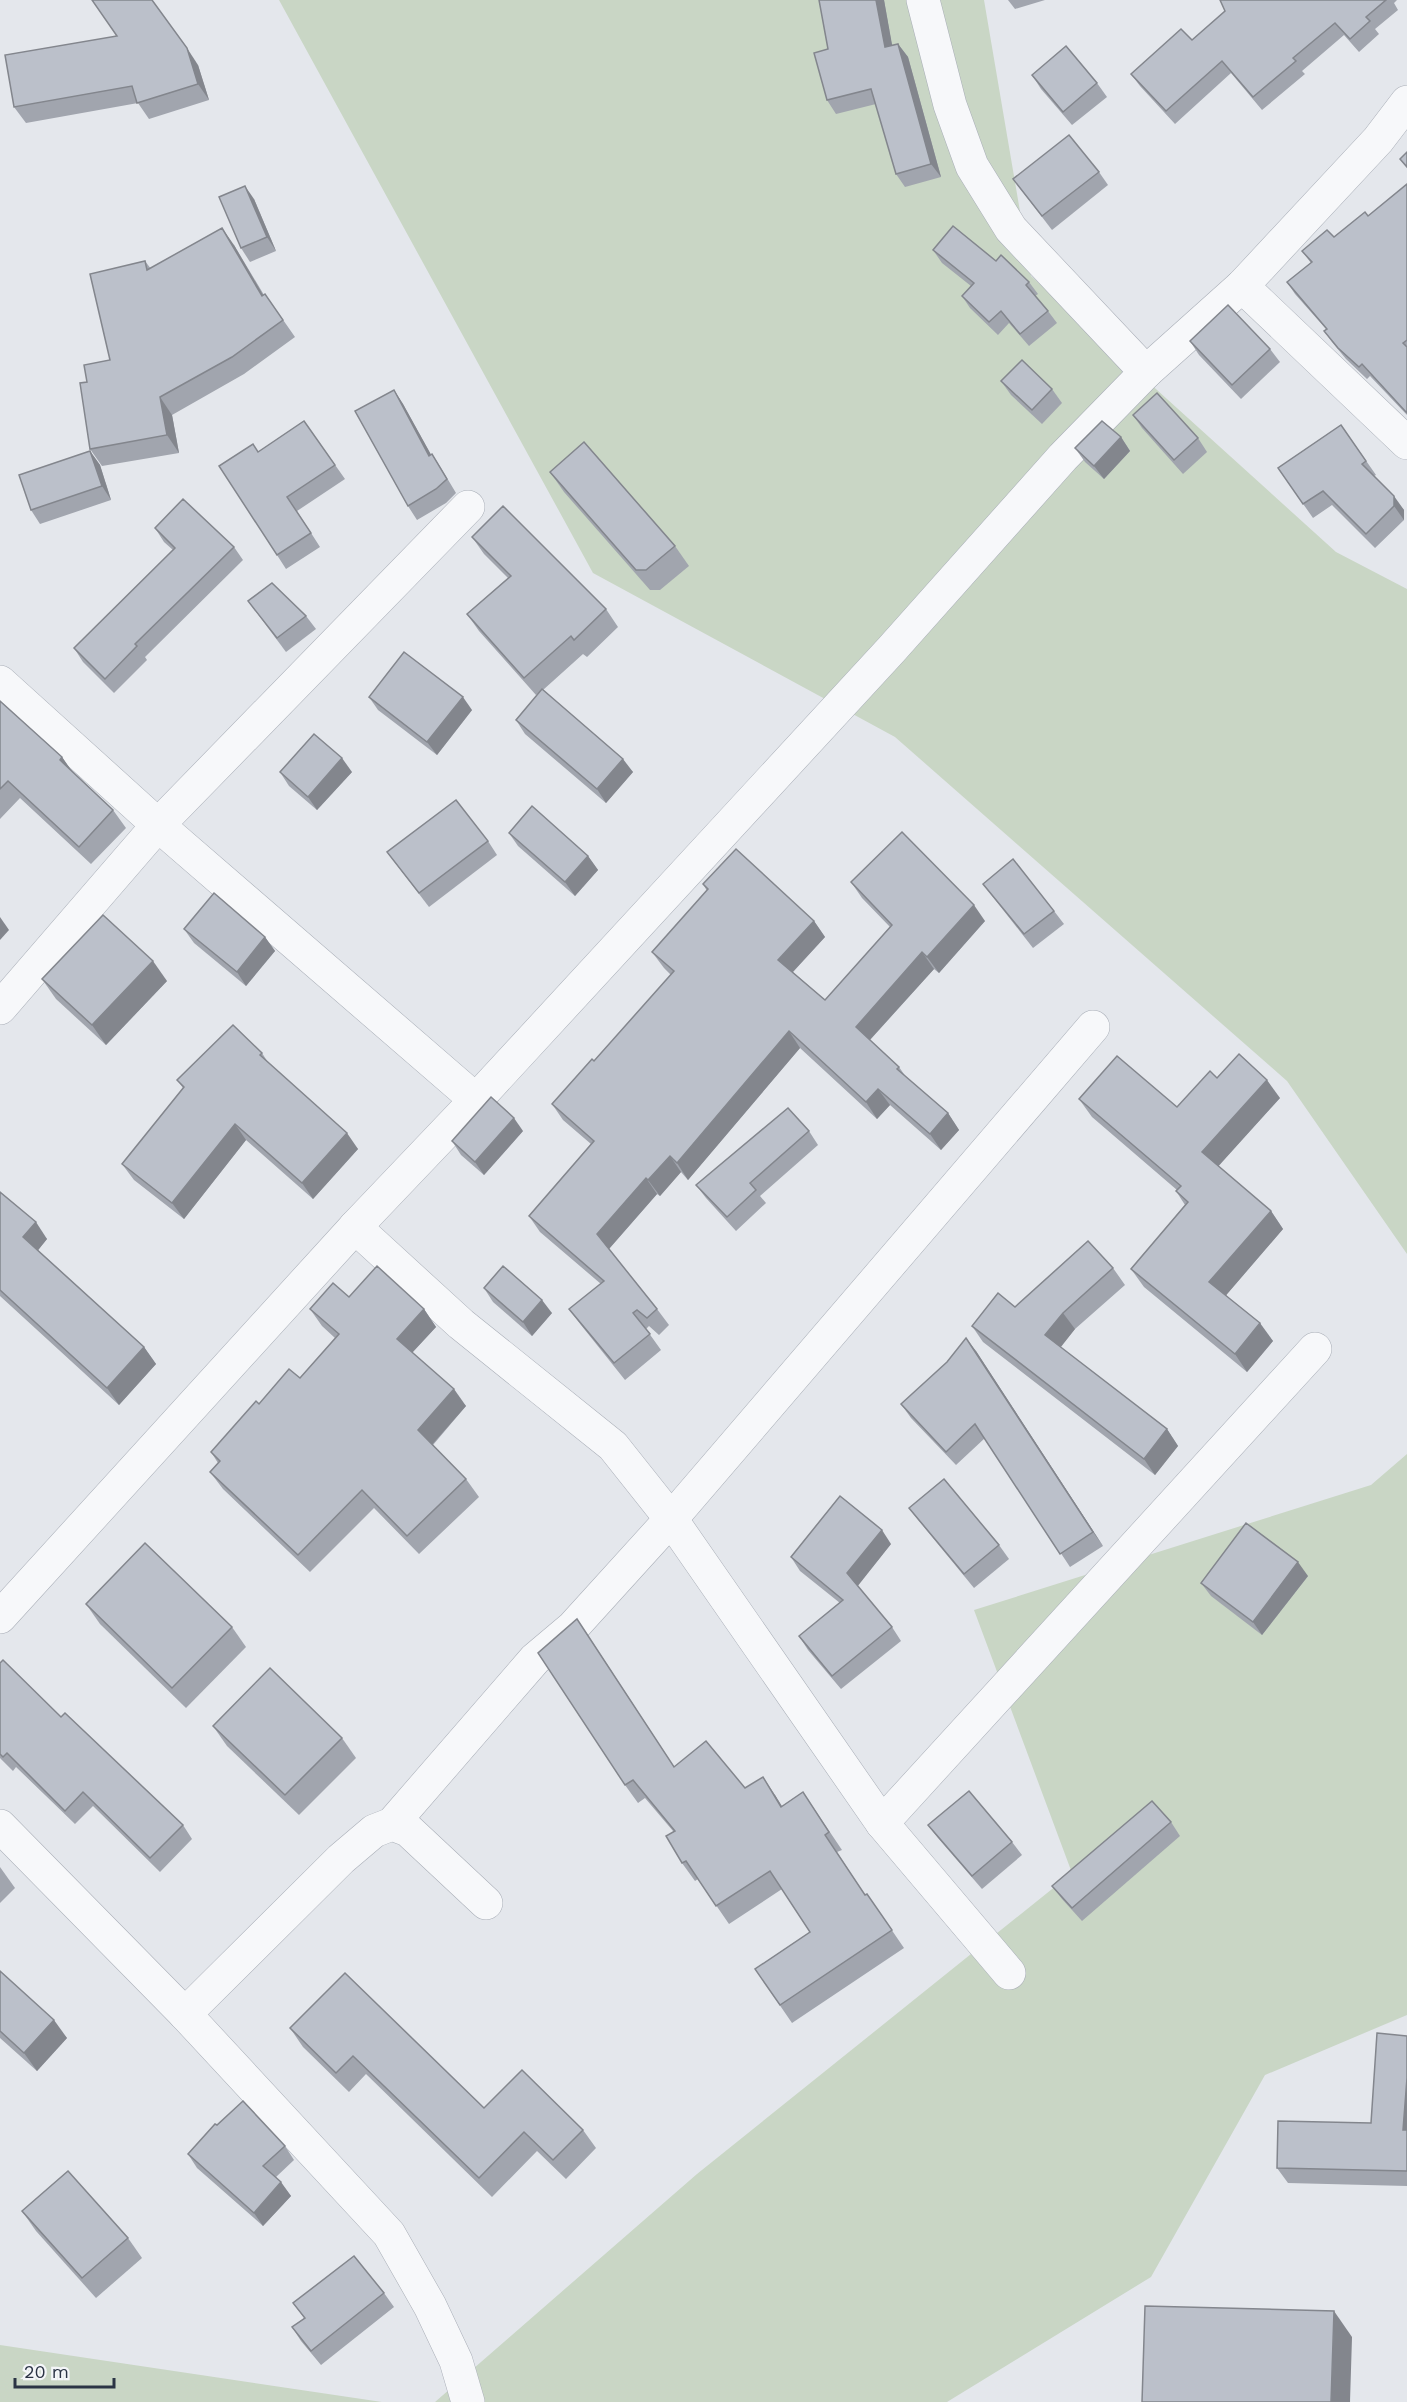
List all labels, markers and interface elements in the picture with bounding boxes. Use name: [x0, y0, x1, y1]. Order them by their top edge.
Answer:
scale bar: [15, 2351, 114, 2389]
text: 20 m: [24, 2361, 69, 2382]

